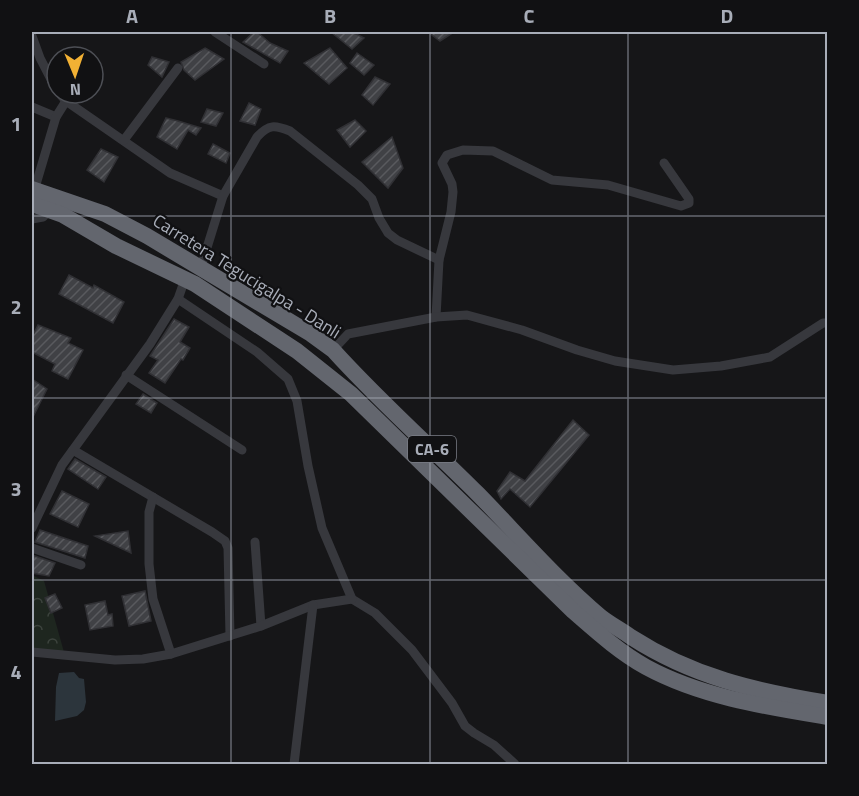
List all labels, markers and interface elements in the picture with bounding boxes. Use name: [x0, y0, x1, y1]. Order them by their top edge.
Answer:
text: A: [126, 0, 138, 31]
text: B: [324, 0, 336, 31]
text: C: [524, 0, 535, 31]
text: D: [721, 0, 733, 31]
north arrow: [45, 45, 105, 105]
text: N: [70, 78, 81, 102]
text: 1: [10, 108, 22, 139]
street label: Carretera Tegucigalpa - Danli: [148, 207, 346, 345]
text: 2: [10, 291, 22, 322]
road number: CA-6: [408, 436, 456, 462]
text: 3: [10, 473, 22, 504]
text: 4: [10, 656, 22, 687]

